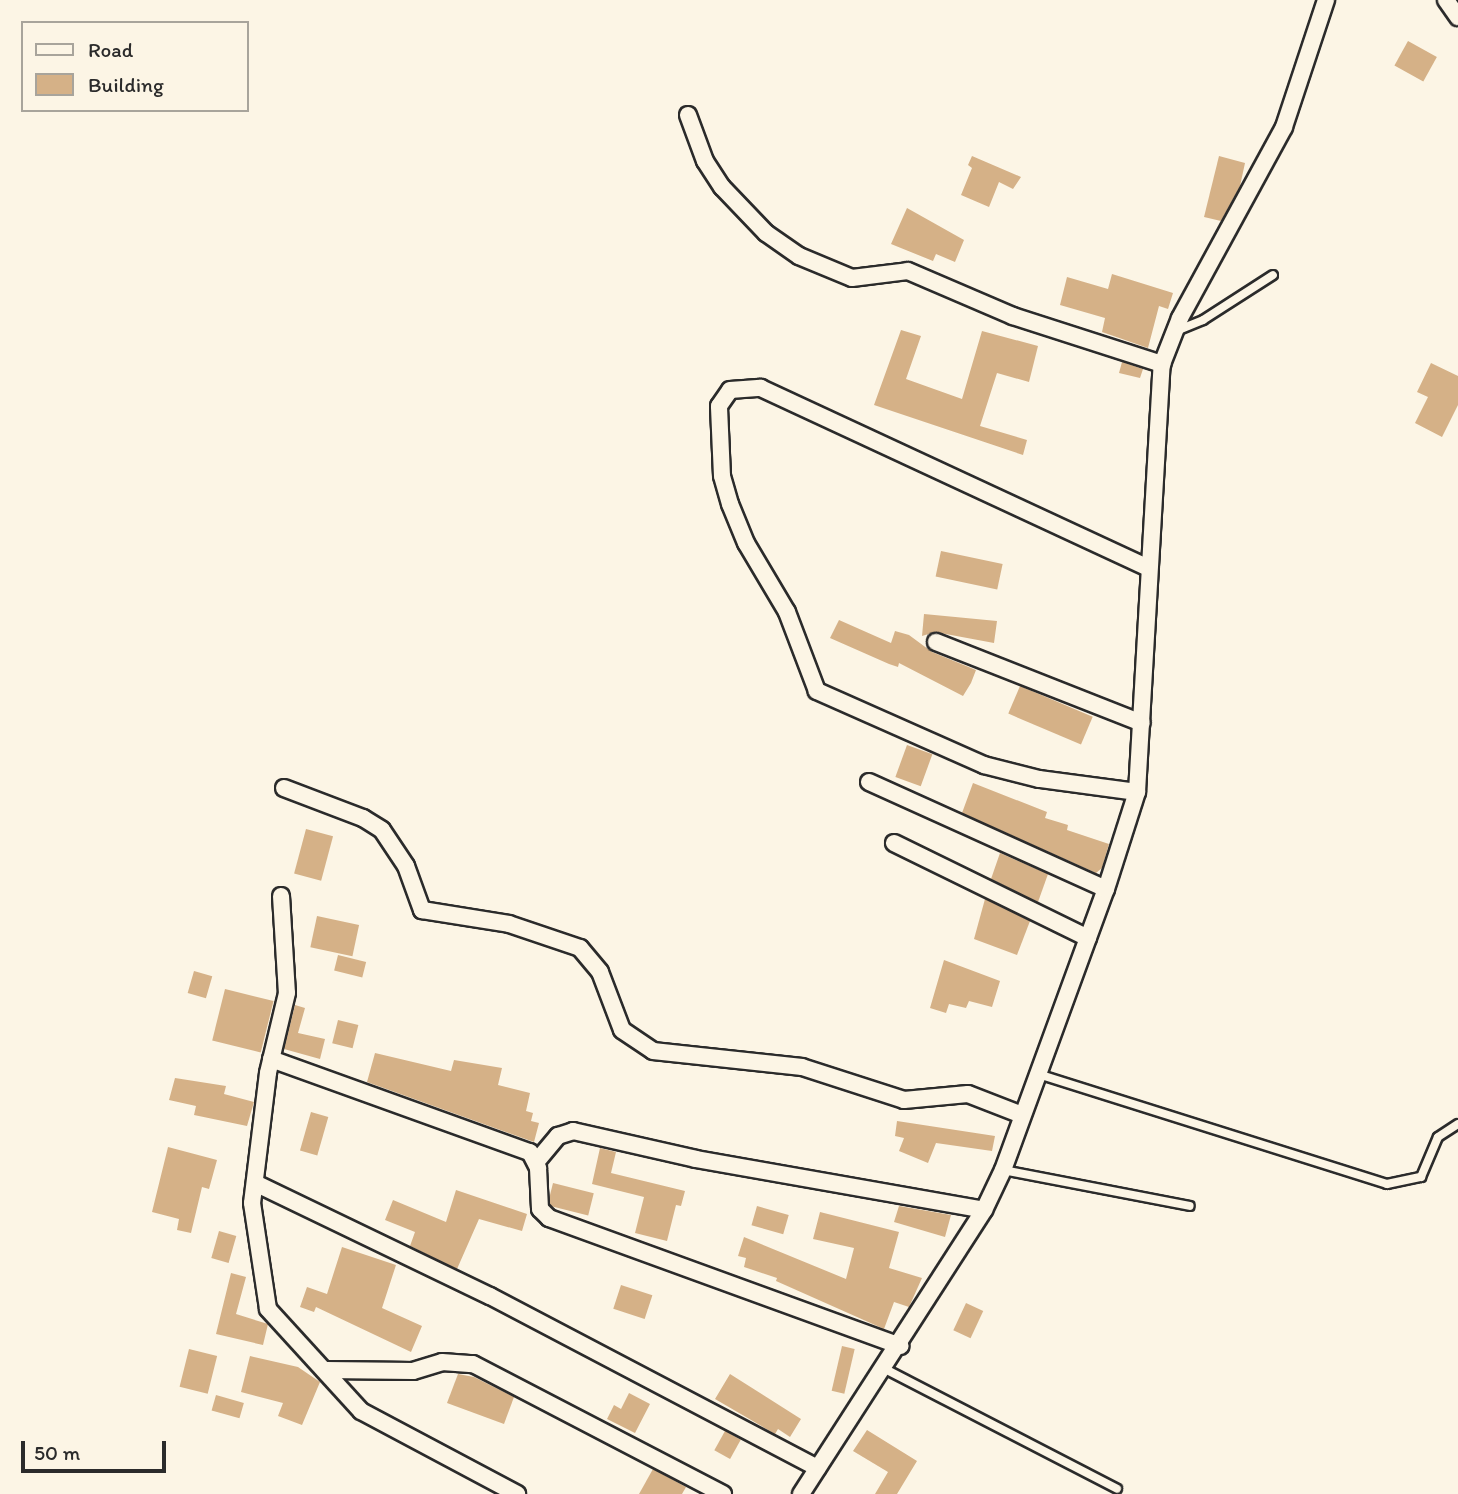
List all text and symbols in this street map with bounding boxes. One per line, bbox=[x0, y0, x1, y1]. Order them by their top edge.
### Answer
legend bbox=[21, 21, 248, 112]
text: Road bbox=[88, 37, 133, 62]
text: Building bbox=[88, 72, 164, 97]
scale bar bbox=[24, 1428, 170, 1472]
text: 50 m bbox=[34, 1440, 80, 1465]

